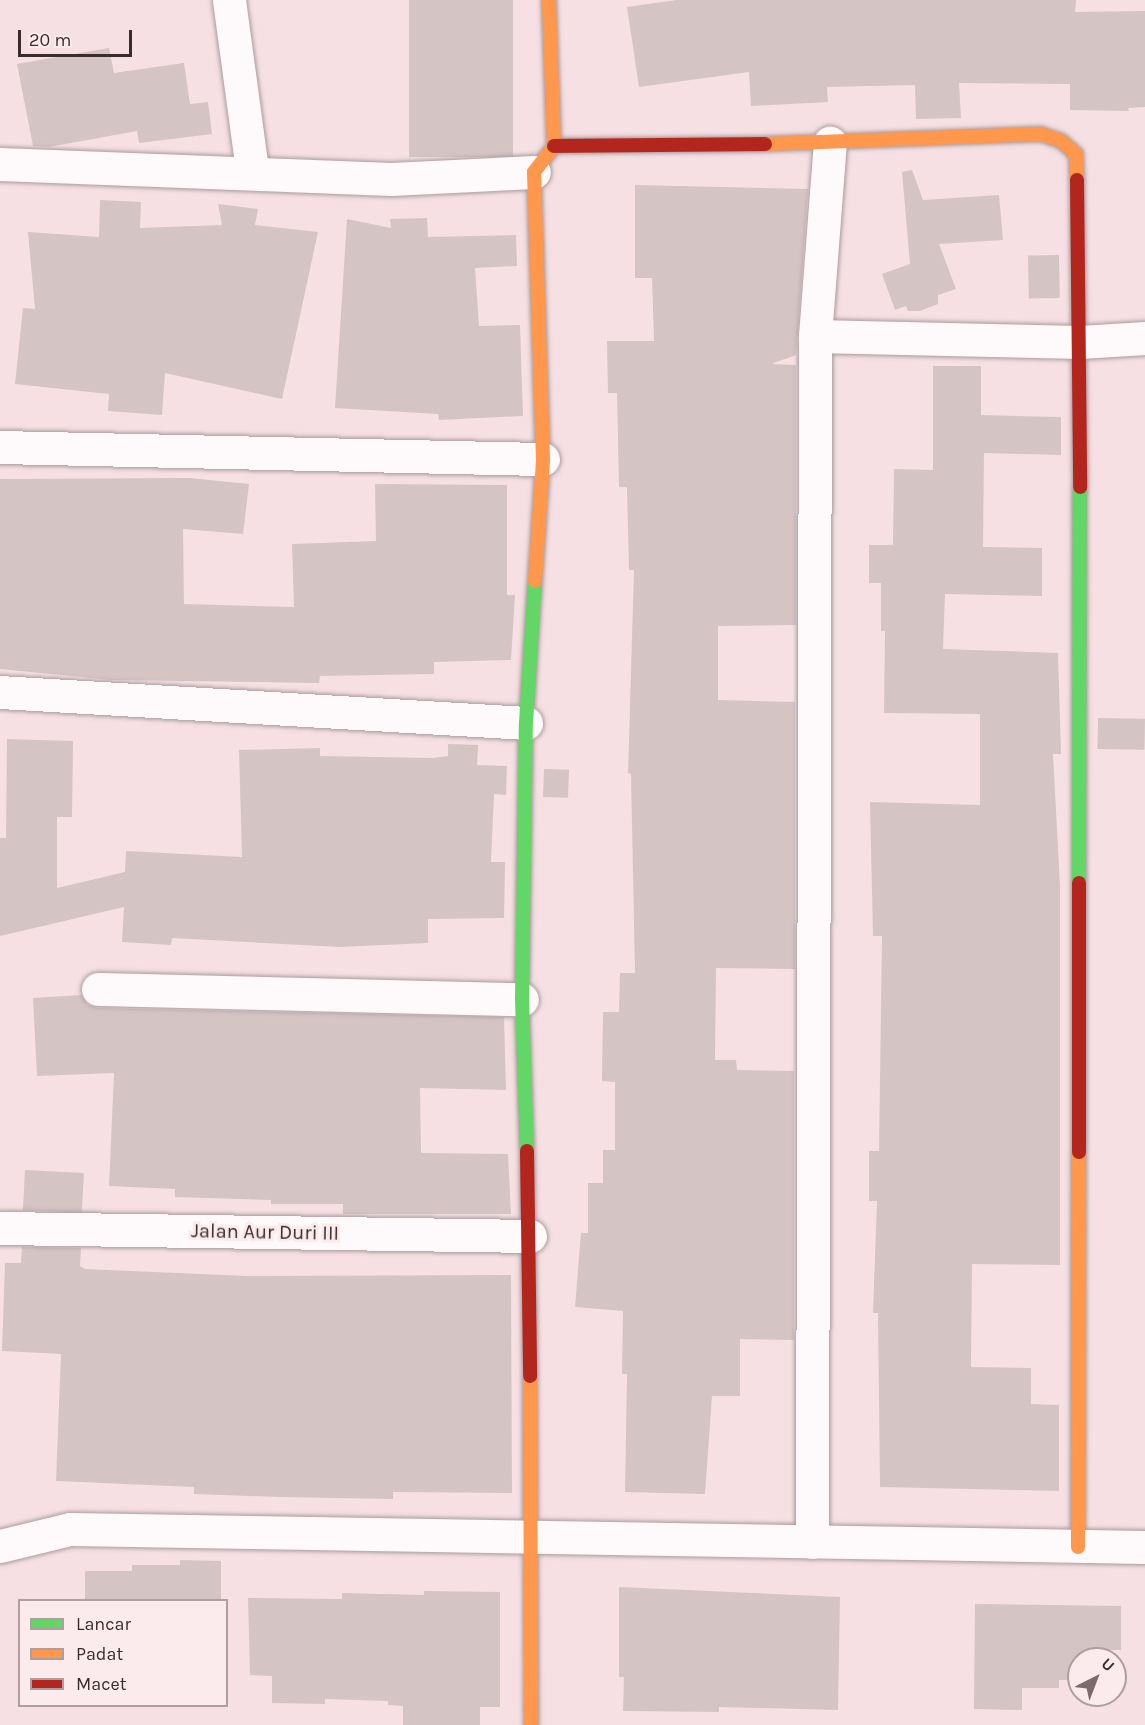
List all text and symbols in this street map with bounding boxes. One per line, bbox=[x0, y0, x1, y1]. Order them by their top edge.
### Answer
scale bar bbox=[21, 18, 135, 56]
text: 20 m bbox=[29, 29, 71, 51]
street label: Jalan Aur Duri III bbox=[191, 1219, 339, 1245]
legend bbox=[18, 1599, 228, 1707]
text: Lancar bbox=[76, 1613, 131, 1635]
text: Padat bbox=[76, 1643, 123, 1665]
north arrow bbox=[1067, 1647, 1127, 1707]
text: U bbox=[1098, 1654, 1118, 1675]
text: Macet bbox=[76, 1673, 126, 1695]

